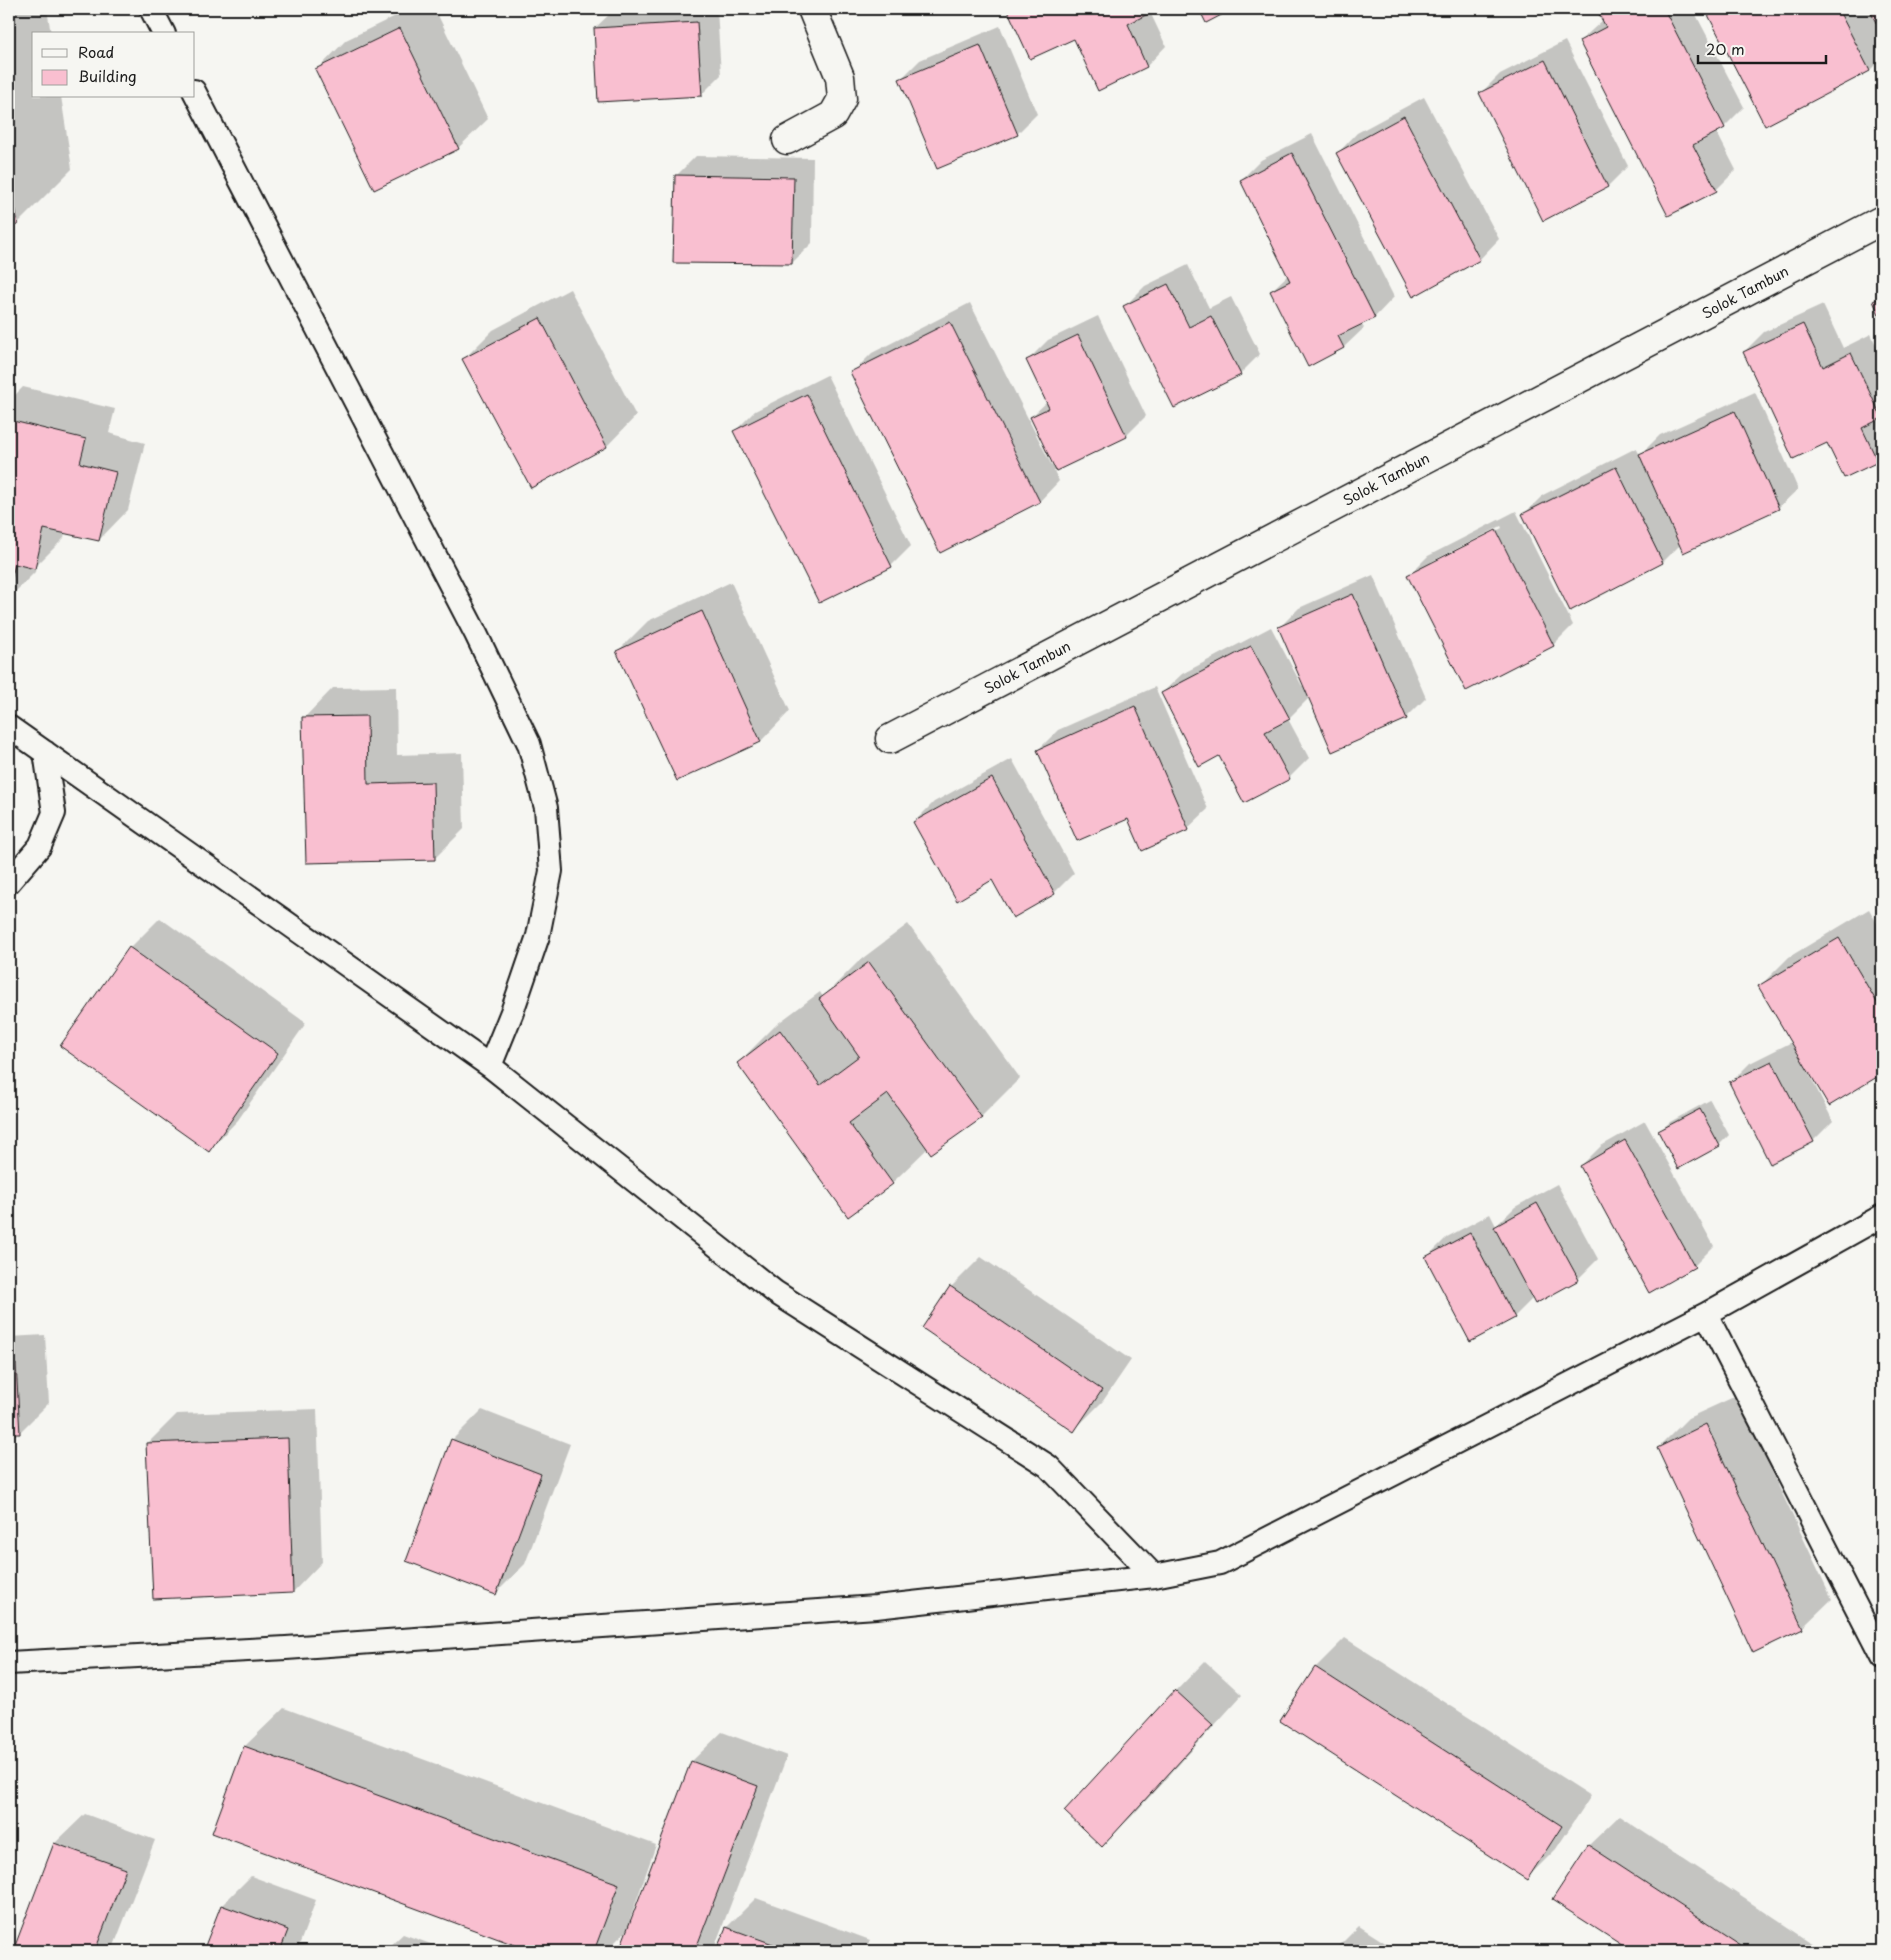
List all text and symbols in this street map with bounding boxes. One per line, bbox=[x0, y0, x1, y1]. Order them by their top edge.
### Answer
legend bbox=[32, 32, 195, 98]
scale bar bbox=[1698, 32, 1826, 64]
text: 20 m bbox=[1706, 37, 1745, 60]
text: Road bbox=[78, 40, 114, 63]
text: Building bbox=[78, 64, 137, 87]
street label: Solok Tambun bbox=[1698, 260, 1792, 324]
street label: Solok Tambun bbox=[1339, 447, 1433, 511]
street label: Solok Tambun bbox=[980, 635, 1074, 699]

